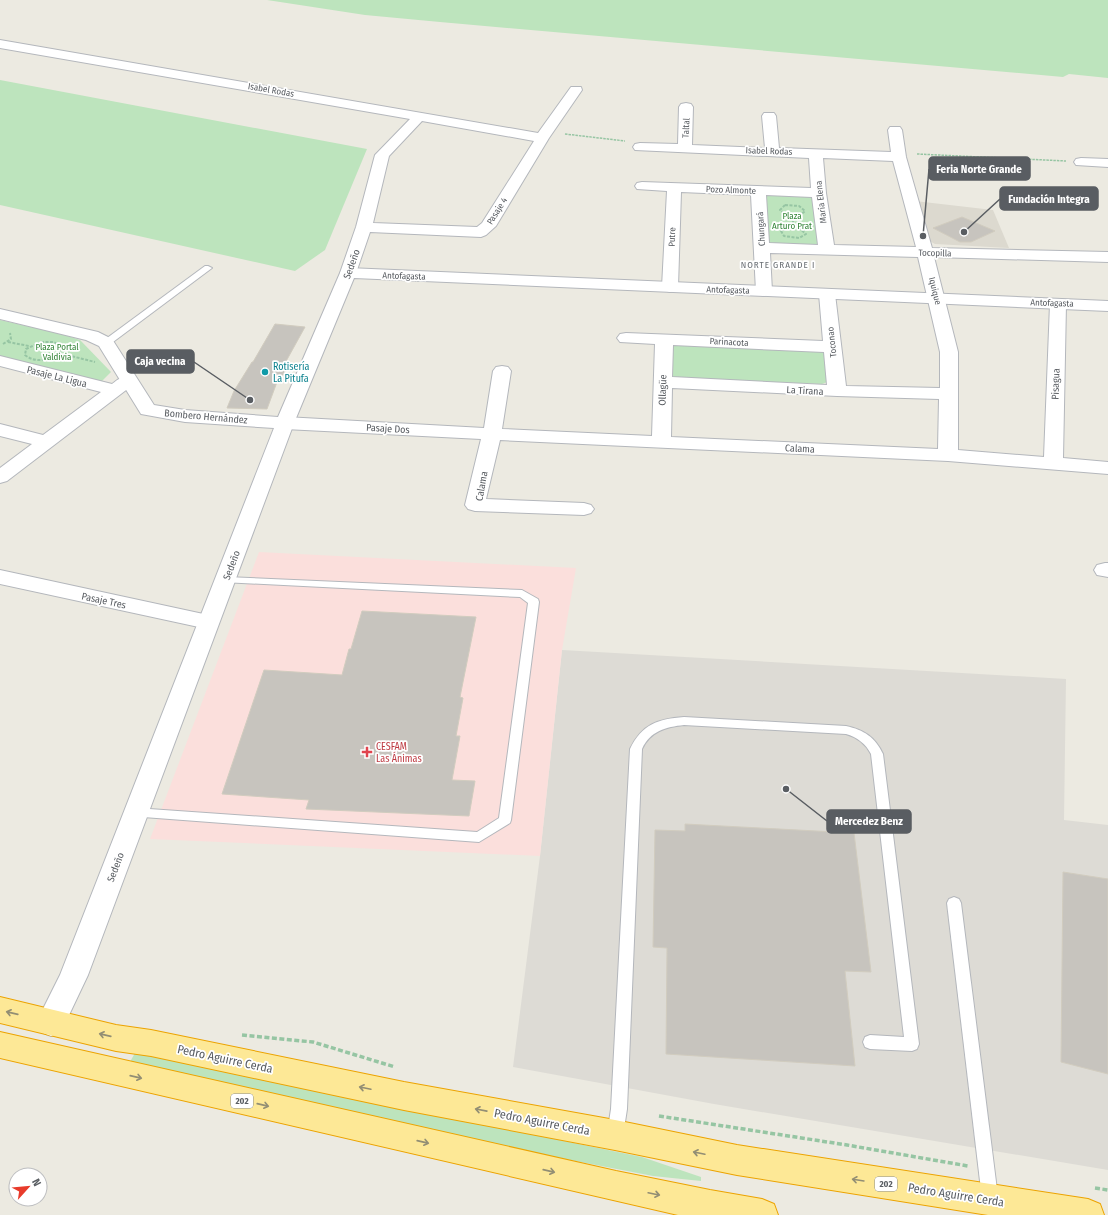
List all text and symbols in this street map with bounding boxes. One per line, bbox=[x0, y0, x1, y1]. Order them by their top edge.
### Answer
street label: Isabel Rodas bbox=[247, 81, 295, 99]
street label: Taltal bbox=[680, 117, 692, 138]
street label: Isabel Rodas bbox=[745, 145, 793, 157]
callout: Feria Norte Grande bbox=[929, 157, 1030, 180]
text: Feria Norte Grande bbox=[936, 163, 1022, 176]
street label: María Elena bbox=[813, 180, 829, 224]
street label: Pozo Almonte bbox=[706, 184, 757, 196]
callout: Fundación Integra bbox=[1000, 187, 1098, 210]
text: Fundación Integra bbox=[1008, 193, 1090, 206]
street label: Pasaje 4 bbox=[485, 195, 509, 226]
street label: Chungará bbox=[755, 211, 767, 246]
park label: Plaza Arturo Prat bbox=[772, 211, 812, 231]
street label: Putre bbox=[667, 227, 677, 247]
street label: Sedeño bbox=[341, 248, 363, 281]
street label: Tocopilla bbox=[918, 248, 952, 258]
district label: NORTE GRANDE I bbox=[741, 260, 815, 270]
street label: Antofagasta bbox=[382, 270, 426, 282]
street label: Iquique bbox=[927, 276, 943, 306]
street label: Antofagasta bbox=[706, 284, 750, 296]
street label: Antofagasta bbox=[1030, 297, 1074, 309]
street label: Toconao bbox=[825, 326, 839, 358]
street label: Parinacota bbox=[709, 336, 749, 348]
park label: Plaza Portal Valdivia bbox=[35, 342, 79, 362]
callout: Caja vecina bbox=[127, 350, 194, 373]
text: Caja vecina bbox=[134, 355, 186, 368]
place label: Rotisería La Pitufa bbox=[273, 360, 310, 385]
street label: Pasaje La Ligua bbox=[25, 364, 88, 390]
marker: Rotisería La Pitufa bbox=[260, 367, 270, 377]
street label: Pisagua bbox=[1049, 368, 1063, 400]
street label: Ollagüe bbox=[656, 374, 670, 406]
street label: La Tirana bbox=[786, 384, 824, 398]
street label: Bombero Hernández bbox=[164, 407, 248, 427]
street label: Pasaje Dos bbox=[366, 422, 410, 436]
street label: Calama bbox=[785, 442, 815, 456]
street label: Calama bbox=[473, 470, 491, 502]
street label: Sedeño bbox=[221, 549, 243, 582]
street label: Pasaje Tres bbox=[80, 590, 127, 612]
place label: CESFAM Las Ánimas bbox=[376, 741, 422, 765]
marker: CESFAM Las Ánimas bbox=[361, 746, 373, 758]
callout: Mercedez Benz bbox=[827, 810, 911, 833]
text: Mercedez Benz bbox=[835, 815, 903, 828]
street label: Sedeño bbox=[105, 851, 127, 884]
one-way arrow bbox=[6, 1009, 19, 1017]
one-way arrow bbox=[98, 1030, 111, 1038]
street label: Pedro Aguirre Cerda bbox=[176, 1042, 274, 1076]
one-way arrow bbox=[130, 1073, 143, 1081]
one-way arrow bbox=[359, 1084, 372, 1092]
road number: 202 bbox=[231, 1094, 253, 1108]
one-way arrow bbox=[256, 1102, 269, 1110]
one-way arrow bbox=[474, 1106, 487, 1114]
street label: Pedro Aguirre Cerda bbox=[493, 1106, 591, 1138]
one-way arrow bbox=[416, 1138, 429, 1146]
one-way arrow bbox=[693, 1148, 706, 1156]
north arrow bbox=[8, 1167, 48, 1207]
one-way arrow bbox=[543, 1167, 556, 1175]
one-way arrow bbox=[852, 1175, 865, 1183]
text: N bbox=[29, 1177, 44, 1189]
road number: 202 bbox=[875, 1177, 897, 1191]
street label: Pedro Aguirre Cerda bbox=[907, 1180, 1005, 1210]
one-way arrow bbox=[648, 1191, 661, 1199]

